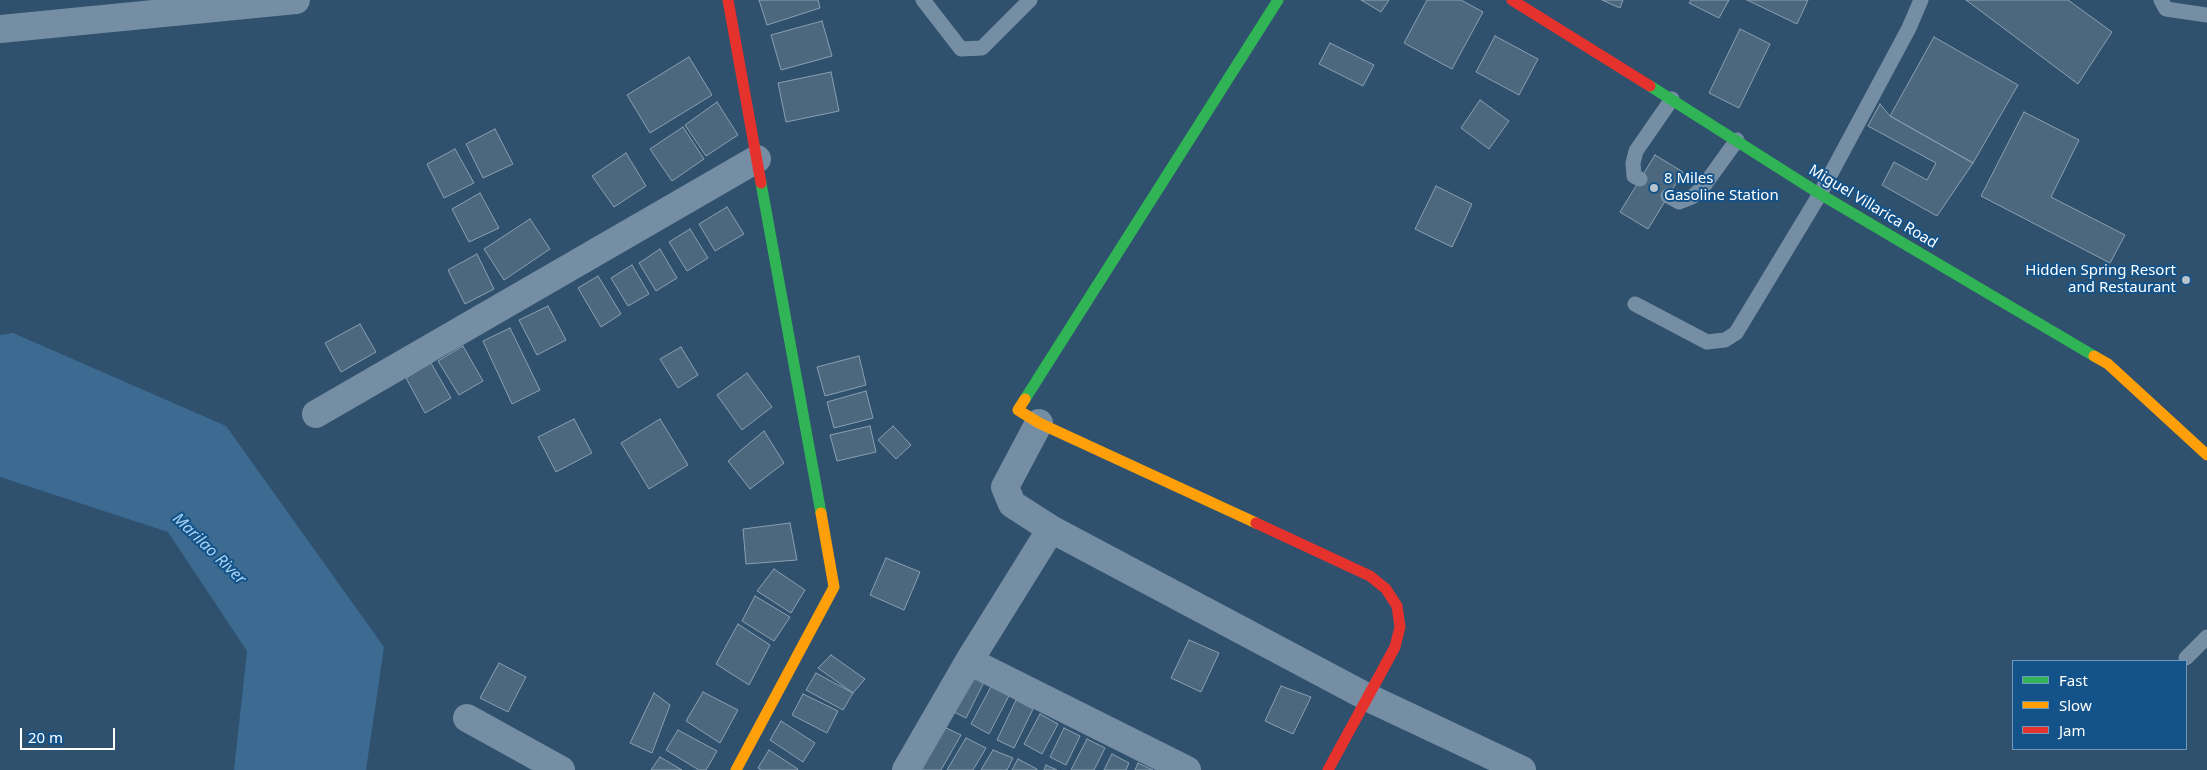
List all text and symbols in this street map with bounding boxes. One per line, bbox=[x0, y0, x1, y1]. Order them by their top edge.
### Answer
street label: Miguel Villarica Road bbox=[1805, 161, 1941, 253]
place label: 8 Miles Gasoline Station bbox=[1664, 170, 1779, 205]
marker: 8 Miles Gasoline Station bbox=[1648, 182, 1660, 194]
place label: Hidden Spring Resort and Restaurant bbox=[2025, 262, 2176, 297]
marker: Hidden Spring Resort and Restaurant bbox=[2180, 274, 2192, 286]
water label: Marilao River bbox=[168, 509, 250, 589]
legend bbox=[2012, 660, 2187, 750]
text: Fast bbox=[2059, 670, 2088, 690]
text: Slow bbox=[2059, 695, 2092, 715]
scale bar bbox=[22, 718, 118, 750]
text: Jam bbox=[2059, 720, 2086, 740]
text: 20 m bbox=[28, 727, 63, 747]

